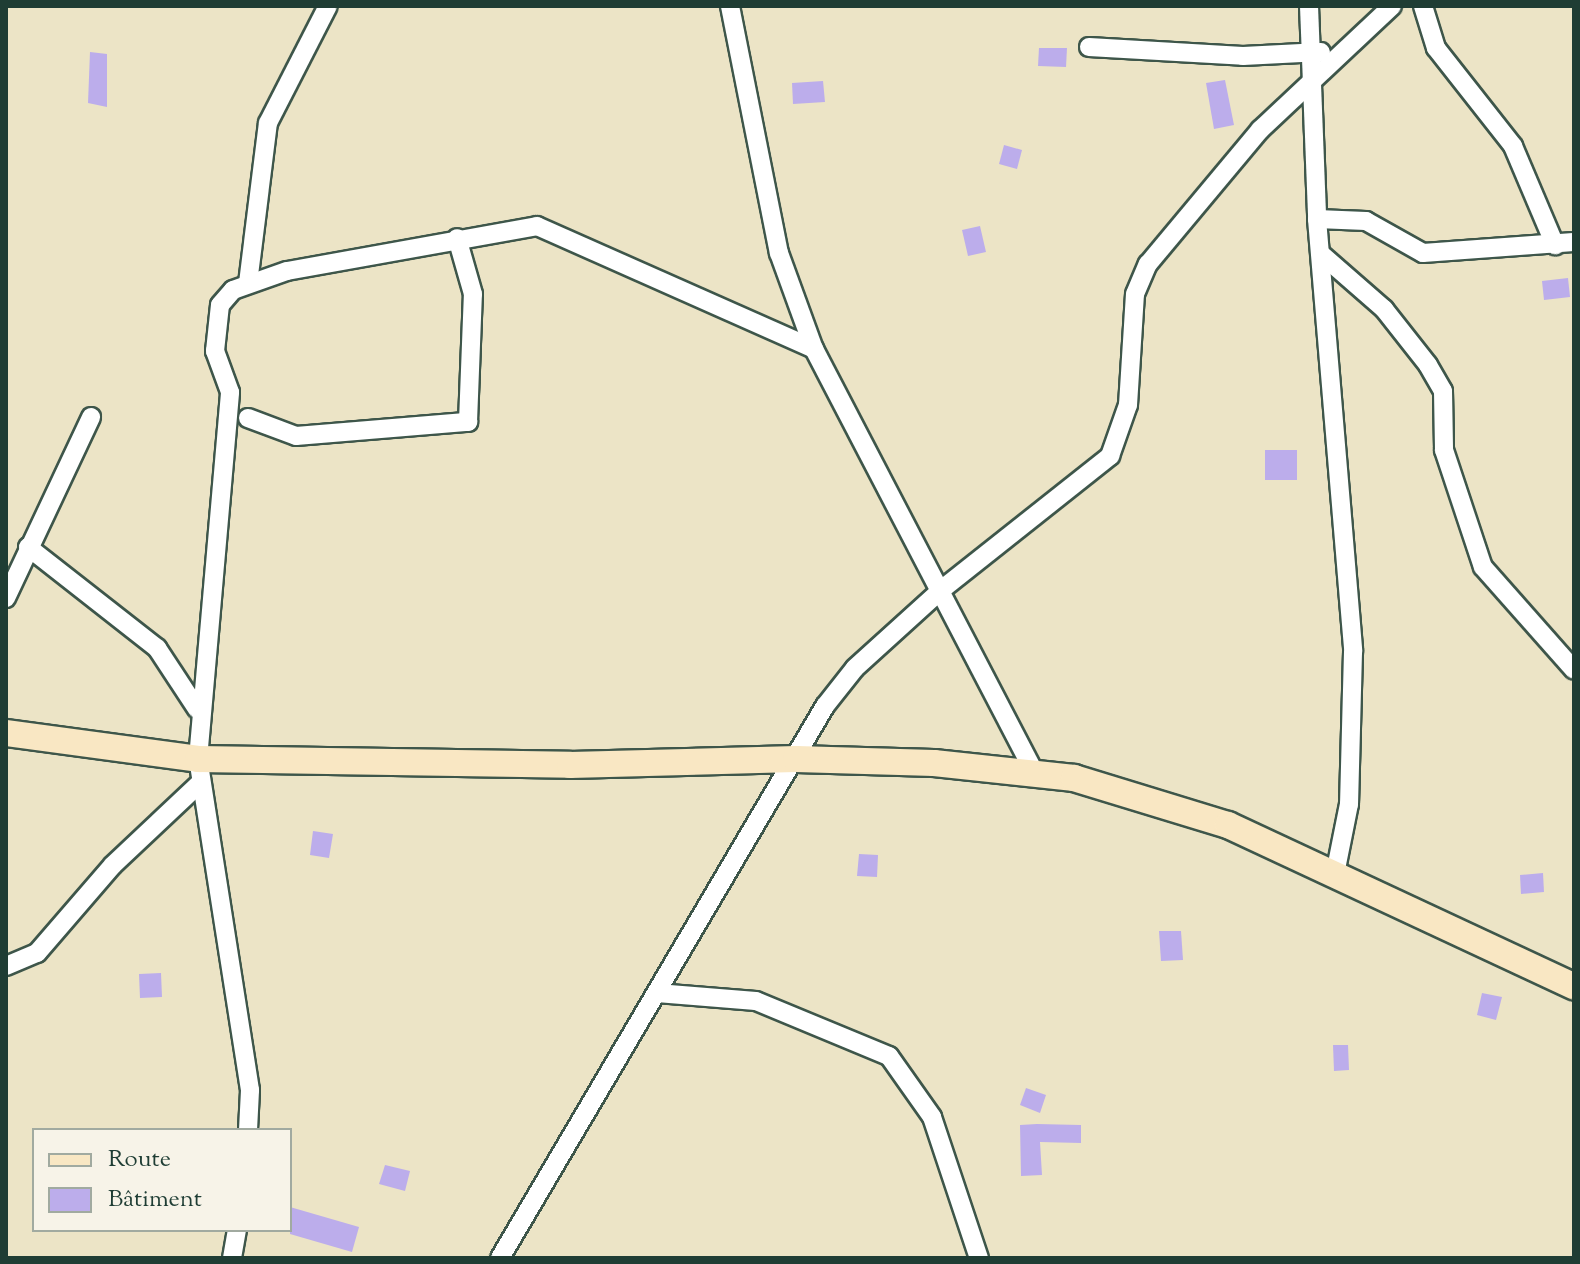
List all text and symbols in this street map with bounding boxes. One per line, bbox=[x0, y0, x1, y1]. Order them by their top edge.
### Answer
legend bbox=[32, 1128, 292, 1232]
text: Route bbox=[108, 1143, 171, 1177]
text: Bâtiment bbox=[108, 1183, 202, 1217]

